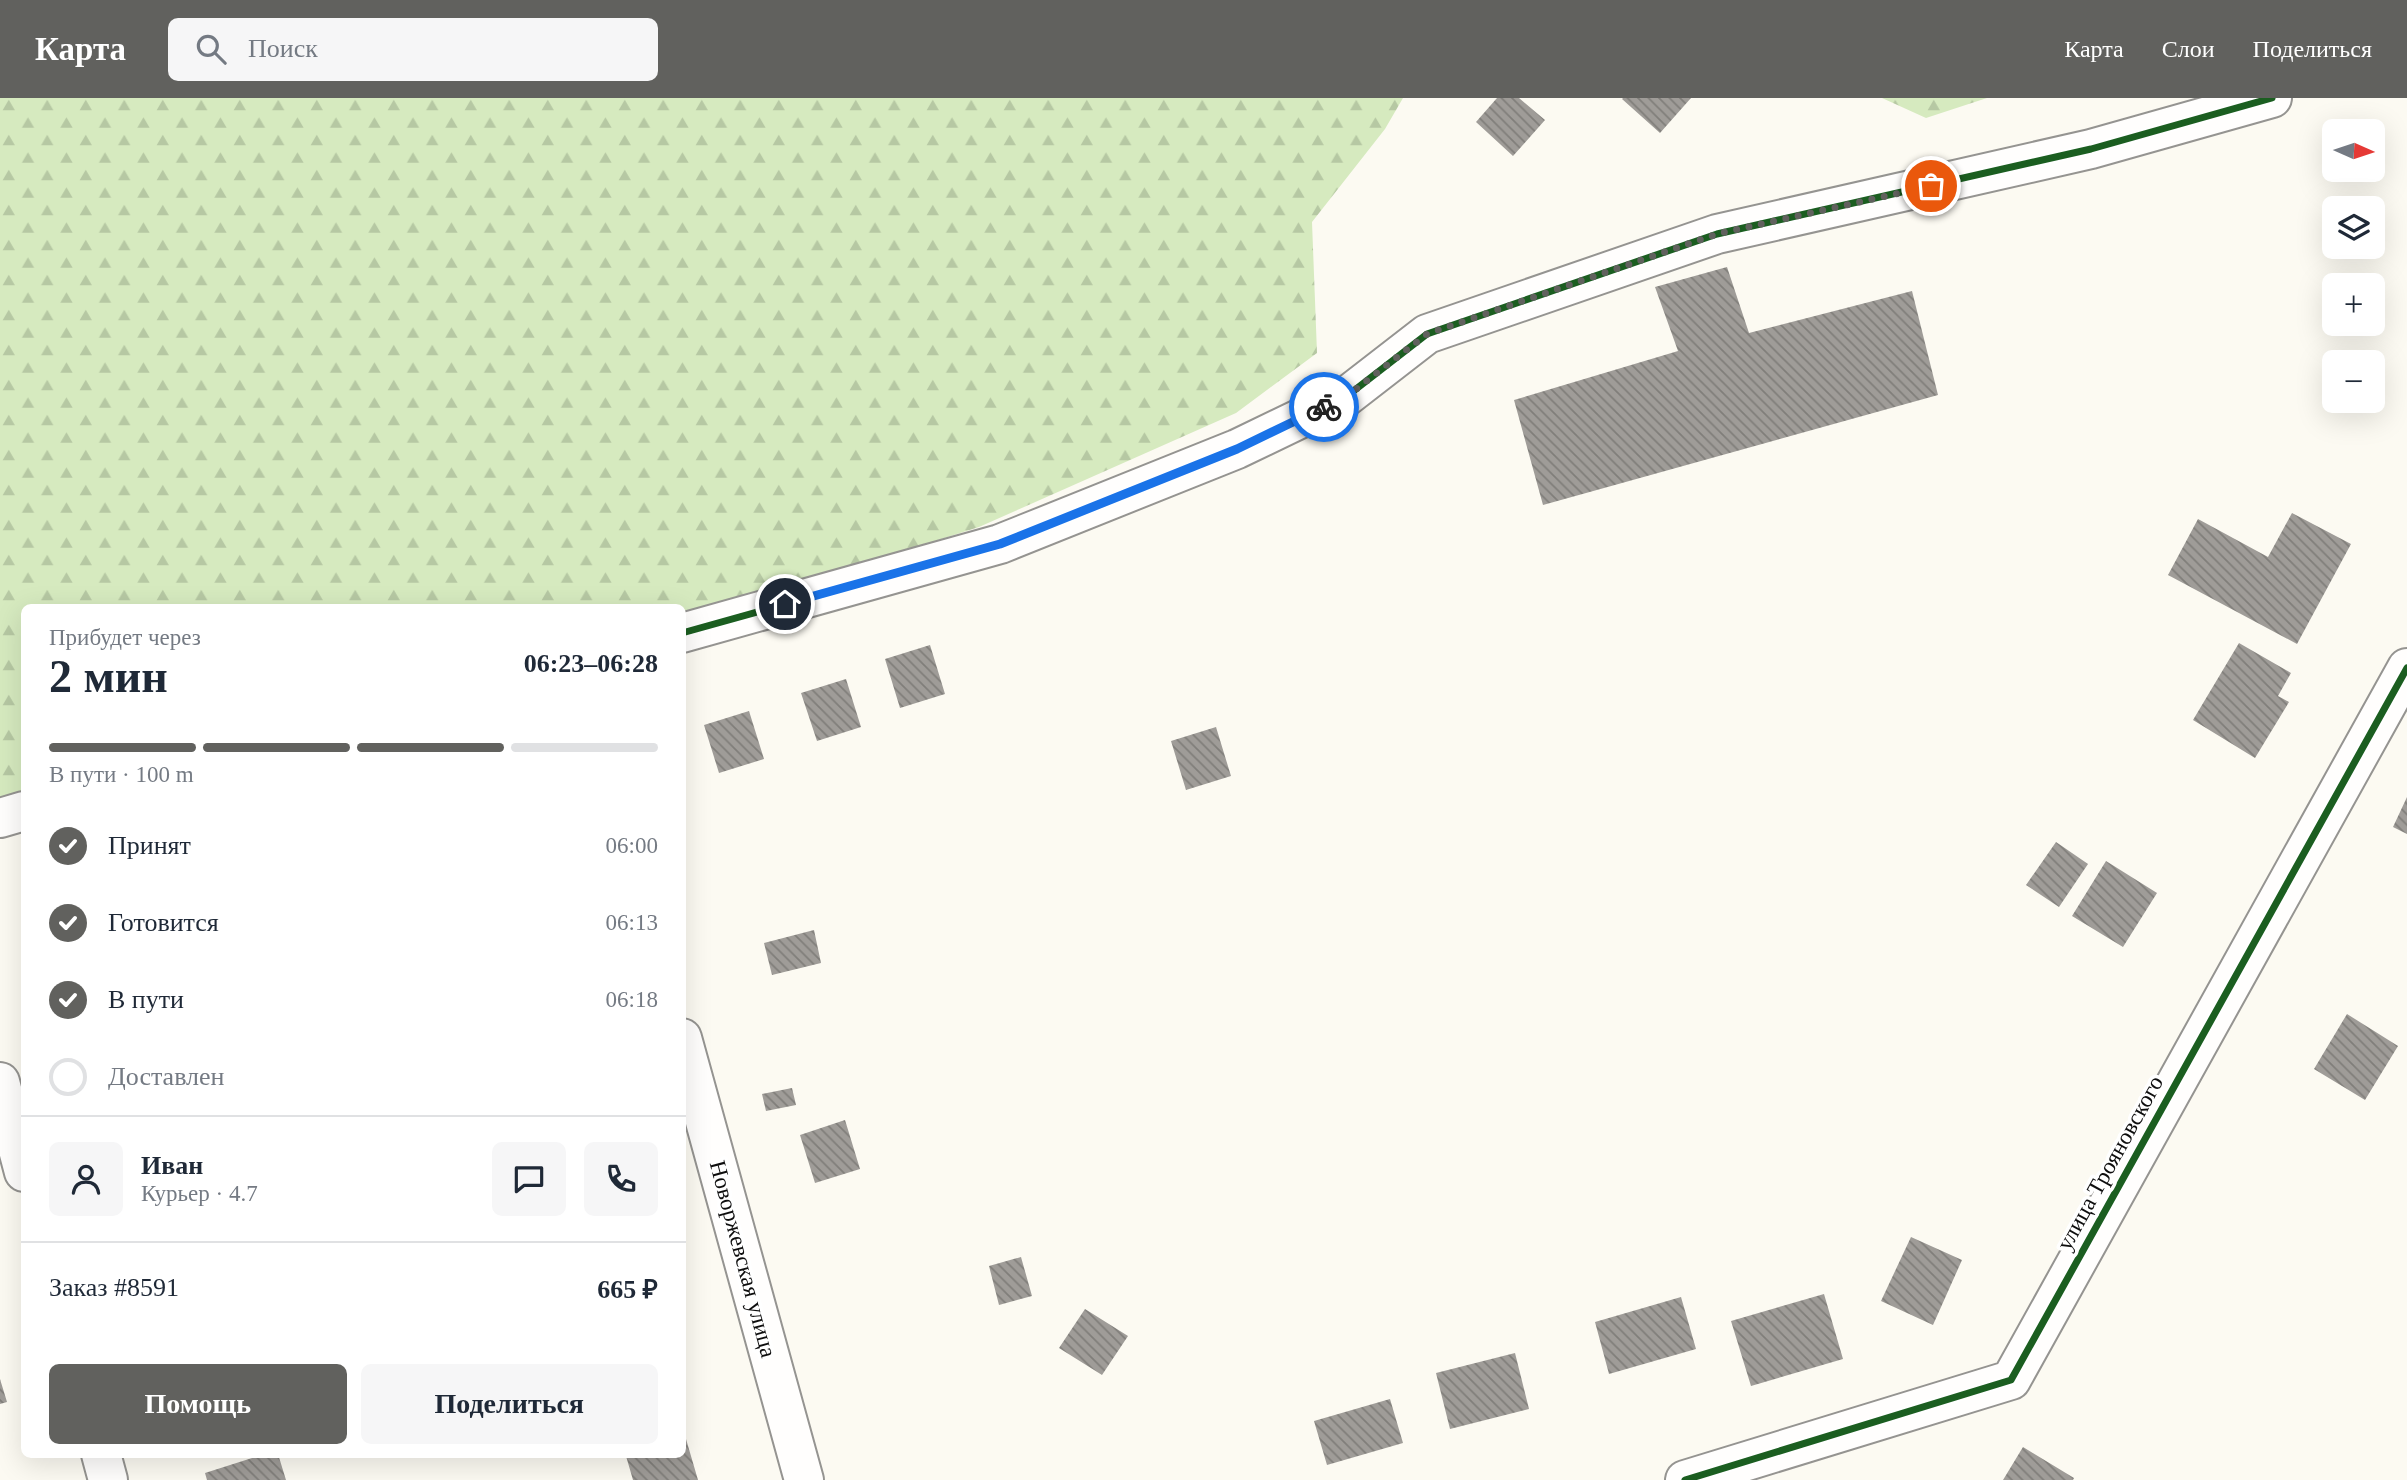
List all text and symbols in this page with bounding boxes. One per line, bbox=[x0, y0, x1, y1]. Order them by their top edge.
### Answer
search box bbox=[168, 18, 658, 81]
icon: search bbox=[192, 30, 230, 68]
text: Карта bbox=[35, 31, 126, 67]
text: Поиск bbox=[248, 34, 318, 63]
text: Карта bbox=[2064, 36, 2124, 62]
text: Слои bbox=[2162, 36, 2215, 62]
text: Поделиться bbox=[2253, 36, 2372, 62]
north arrow bbox=[2322, 119, 2385, 182]
map controls bbox=[2322, 119, 2385, 413]
pin bbox=[1901, 156, 1961, 216]
icon: bag bbox=[1912, 167, 1950, 205]
button: layers bbox=[2322, 196, 2385, 259]
button: + bbox=[2322, 273, 2385, 336]
button: − bbox=[2322, 350, 2385, 413]
courier bbox=[1289, 372, 1359, 442]
icon: bike bbox=[1305, 388, 1343, 426]
pin bbox=[755, 574, 815, 634]
icon: home bbox=[766, 585, 804, 623]
text: Прибудет через bbox=[49, 625, 201, 650]
text: 06:23–06:28 bbox=[524, 649, 658, 678]
text: 2 мин bbox=[49, 651, 168, 702]
text: В пути · 100 m bbox=[49, 762, 194, 787]
icon: check bbox=[49, 827, 87, 865]
text: Принят bbox=[108, 831, 191, 860]
text: 06:00 bbox=[606, 833, 658, 858]
icon: check bbox=[49, 904, 87, 942]
text: Готовится bbox=[108, 908, 219, 937]
text: 06:13 bbox=[606, 910, 658, 935]
icon: check bbox=[49, 981, 87, 1019]
text: В пути bbox=[108, 985, 184, 1014]
text: 06:18 bbox=[606, 987, 658, 1012]
text: Доставлен bbox=[108, 1062, 225, 1091]
street label: улица Трояновского bbox=[2052, 1071, 2168, 1255]
button: person bbox=[49, 1142, 123, 1216]
button: chat bbox=[492, 1142, 566, 1216]
button: phone bbox=[584, 1142, 658, 1216]
text: Иван bbox=[141, 1151, 203, 1180]
street label: Новоржевская улица bbox=[705, 1158, 781, 1360]
text: Курьер · 4.7 bbox=[141, 1181, 258, 1206]
text: Заказ #8591 bbox=[49, 1273, 179, 1302]
text: 665 ₽ bbox=[597, 1275, 658, 1304]
button: Помощь bbox=[49, 1364, 347, 1444]
button: Поделиться bbox=[361, 1364, 658, 1444]

